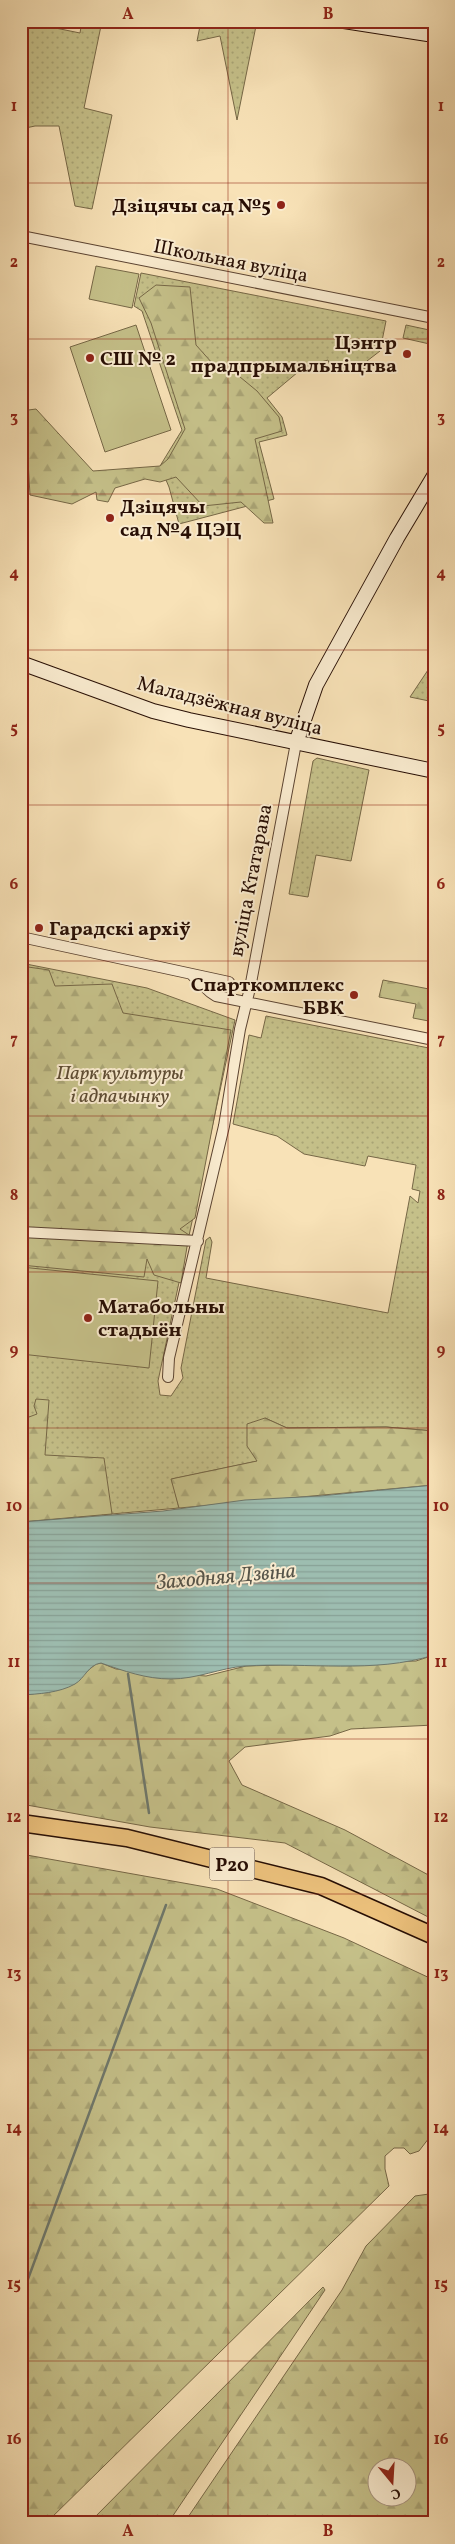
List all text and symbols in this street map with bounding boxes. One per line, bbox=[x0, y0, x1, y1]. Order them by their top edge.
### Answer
text: A bbox=[122, 4, 134, 26]
text: B bbox=[323, 4, 334, 26]
text: 1 bbox=[11, 96, 17, 118]
text: 1 bbox=[438, 96, 444, 118]
place label: Дзіцячы сад №5 bbox=[112, 193, 271, 221]
marker: Дзіцячы сад №5 bbox=[275, 199, 287, 211]
street label: Школьная вуліца bbox=[151, 233, 310, 291]
text: 2 bbox=[10, 252, 18, 274]
text: 2 bbox=[437, 252, 445, 274]
place label: Цэнтр прадпрымальніцтва bbox=[191, 330, 397, 381]
place label: СШ № 2 bbox=[100, 346, 176, 374]
marker: Цэнтр прадпрымальніцтва bbox=[401, 348, 413, 360]
marker: СШ № 2 bbox=[84, 352, 96, 364]
text: 3 bbox=[10, 407, 18, 429]
text: 3 bbox=[437, 407, 445, 429]
place label: Дзіцячы сад №4 ЦЭЦ bbox=[120, 494, 242, 545]
marker: Дзіцячы сад №4 ЦЭЦ bbox=[104, 512, 116, 524]
text: 4 bbox=[9, 563, 19, 585]
text: 4 bbox=[436, 563, 446, 585]
street label: Маладзёжная вуліца bbox=[134, 670, 325, 744]
text: 5 bbox=[10, 718, 18, 740]
text: 5 bbox=[437, 718, 445, 740]
street label: вуліца Ктатарава bbox=[223, 802, 281, 959]
text: 6 bbox=[10, 874, 19, 896]
text: 6 bbox=[437, 874, 446, 896]
place label: Гарадскі архіў bbox=[49, 916, 191, 944]
marker: Гарадскі архіў bbox=[33, 922, 45, 934]
place label: Спарткомплекс БВК bbox=[191, 972, 344, 1023]
marker: Спарткомплекс БВК bbox=[348, 989, 360, 1001]
text: 7 bbox=[10, 1029, 18, 1051]
text: 7 bbox=[437, 1029, 445, 1051]
park label: Парк культуры і адпачынку bbox=[56, 1060, 184, 1111]
text: 8 bbox=[10, 1185, 18, 1207]
text: 8 bbox=[437, 1185, 445, 1207]
place label: Матабольны стадыён bbox=[98, 1294, 225, 1345]
marker: Матабольны стадыён bbox=[82, 1312, 94, 1324]
text: 9 bbox=[10, 1340, 19, 1362]
text: 9 bbox=[437, 1340, 446, 1362]
text: 10 bbox=[6, 1496, 22, 1518]
text: 10 bbox=[433, 1496, 449, 1518]
water label: Заходняя Дзвіна bbox=[154, 1557, 297, 1598]
text: 11 bbox=[8, 1652, 20, 1674]
text: 11 bbox=[435, 1652, 447, 1674]
text: 12 bbox=[7, 1807, 21, 1829]
text: 12 bbox=[434, 1807, 448, 1829]
road number: Р20 bbox=[210, 1848, 254, 1880]
text: 13 bbox=[7, 1963, 21, 1985]
text: 13 bbox=[434, 1963, 448, 1985]
text: 14 bbox=[6, 2118, 22, 2140]
text: 14 bbox=[433, 2118, 449, 2140]
text: 15 bbox=[7, 2274, 21, 2296]
text: 15 bbox=[434, 2274, 448, 2296]
text: 16 bbox=[6, 2429, 22, 2451]
text: 16 bbox=[433, 2429, 449, 2451]
north arrow bbox=[368, 2456, 418, 2506]
text: С bbox=[388, 2483, 403, 2503]
text: A bbox=[122, 2521, 134, 2543]
text: B bbox=[323, 2521, 334, 2543]

